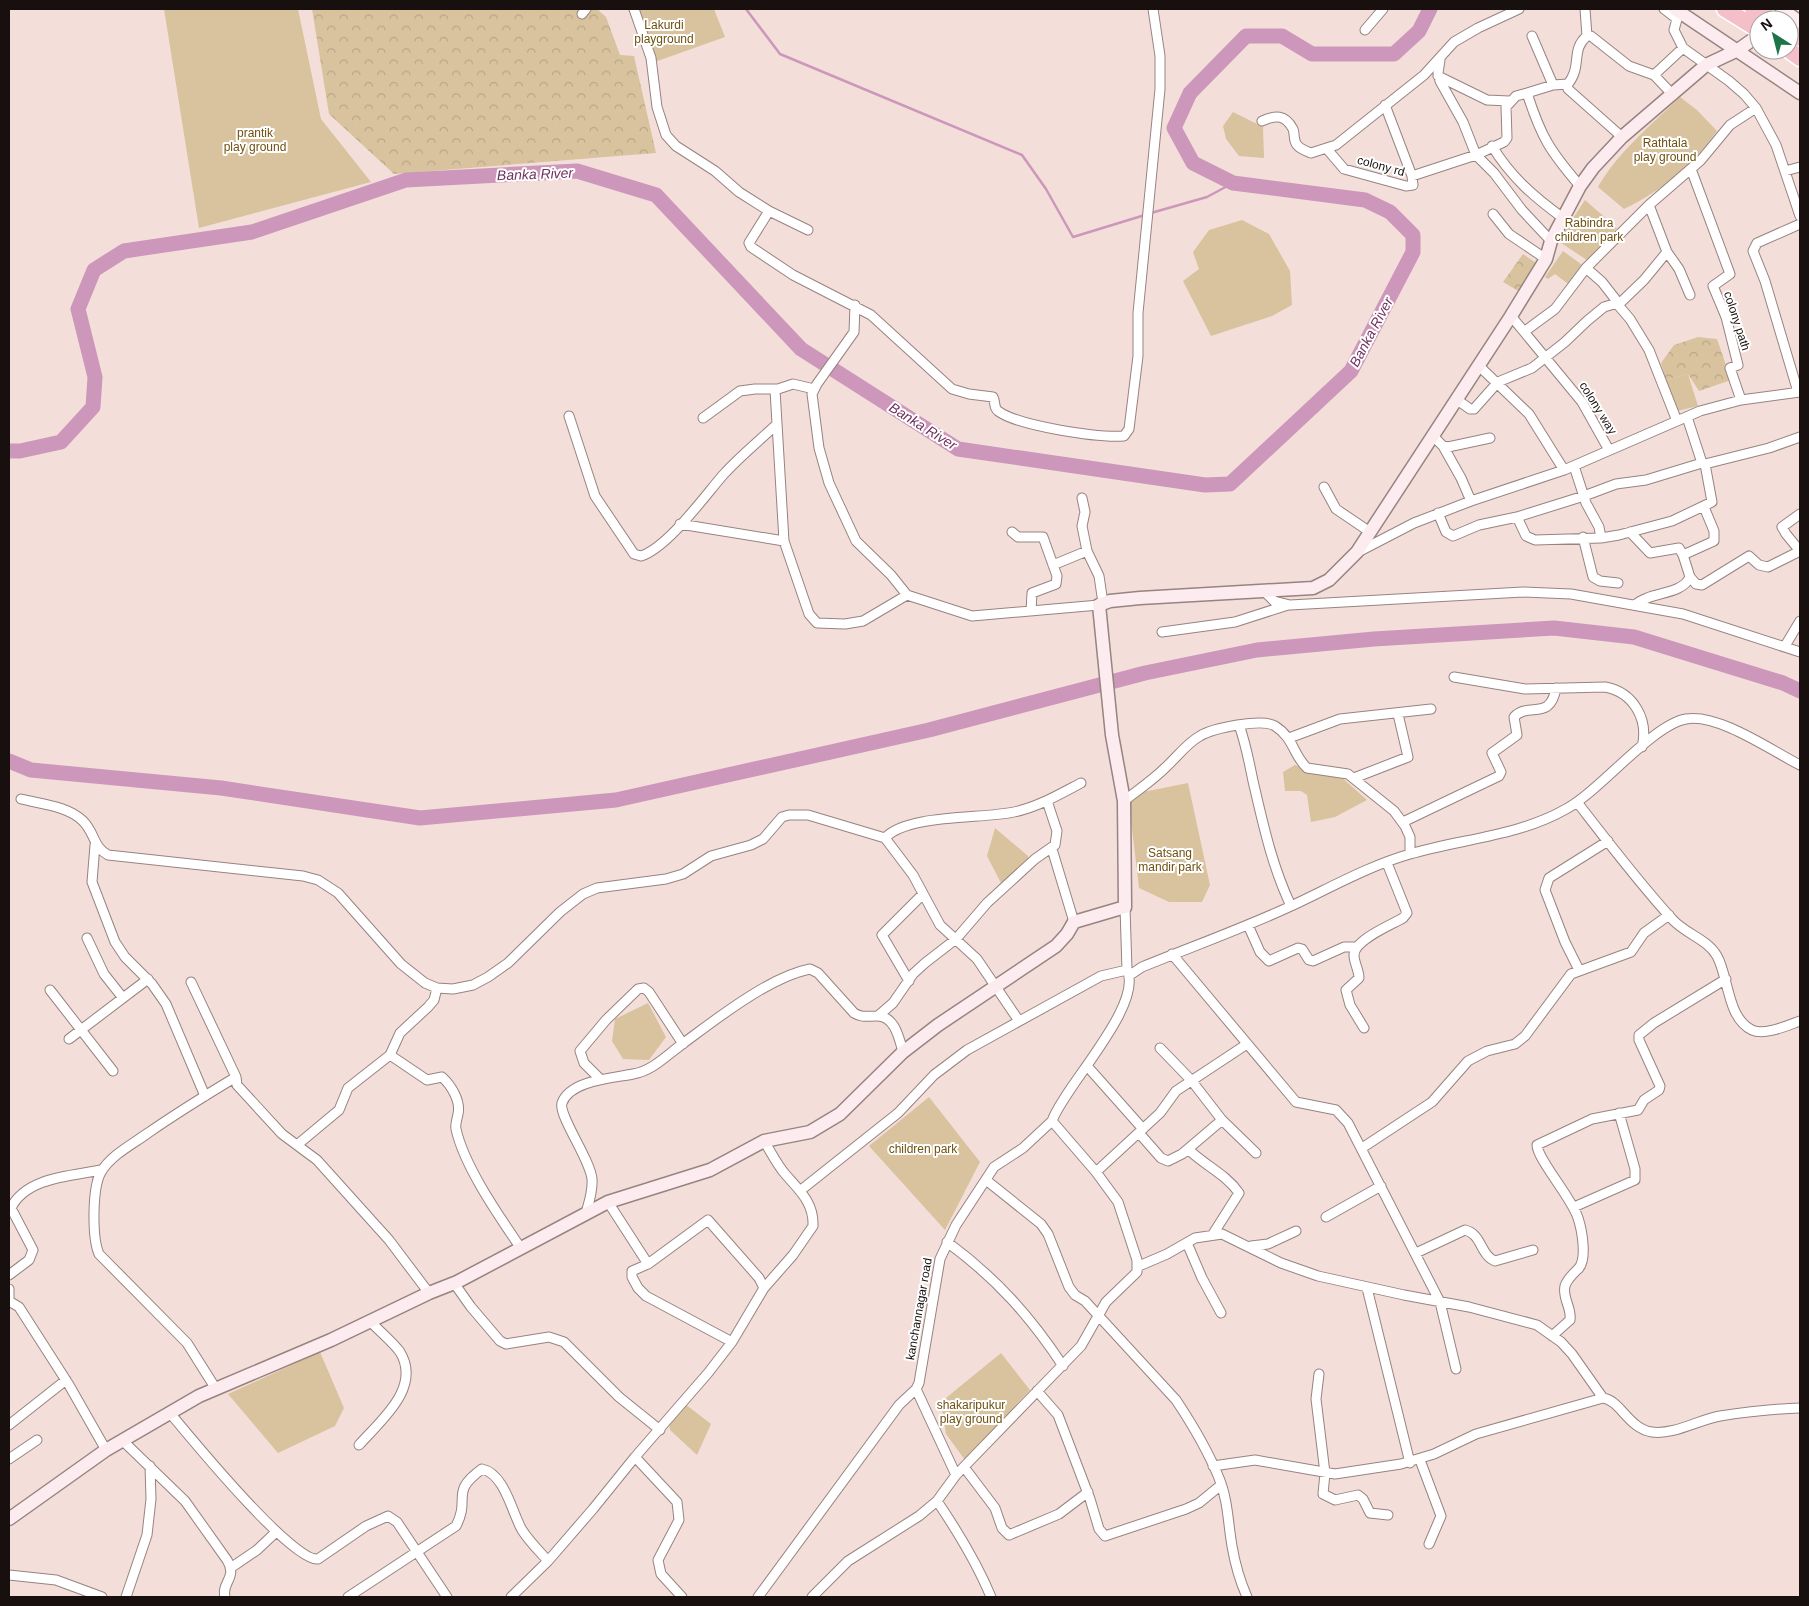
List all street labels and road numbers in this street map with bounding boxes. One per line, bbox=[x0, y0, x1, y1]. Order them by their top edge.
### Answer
street label: colony rd bbox=[1356, 153, 1406, 179]
street label: colony path bbox=[1721, 290, 1753, 352]
street label: colony way bbox=[1576, 379, 1620, 437]
street label: kanchannagar road bbox=[903, 1257, 935, 1361]

